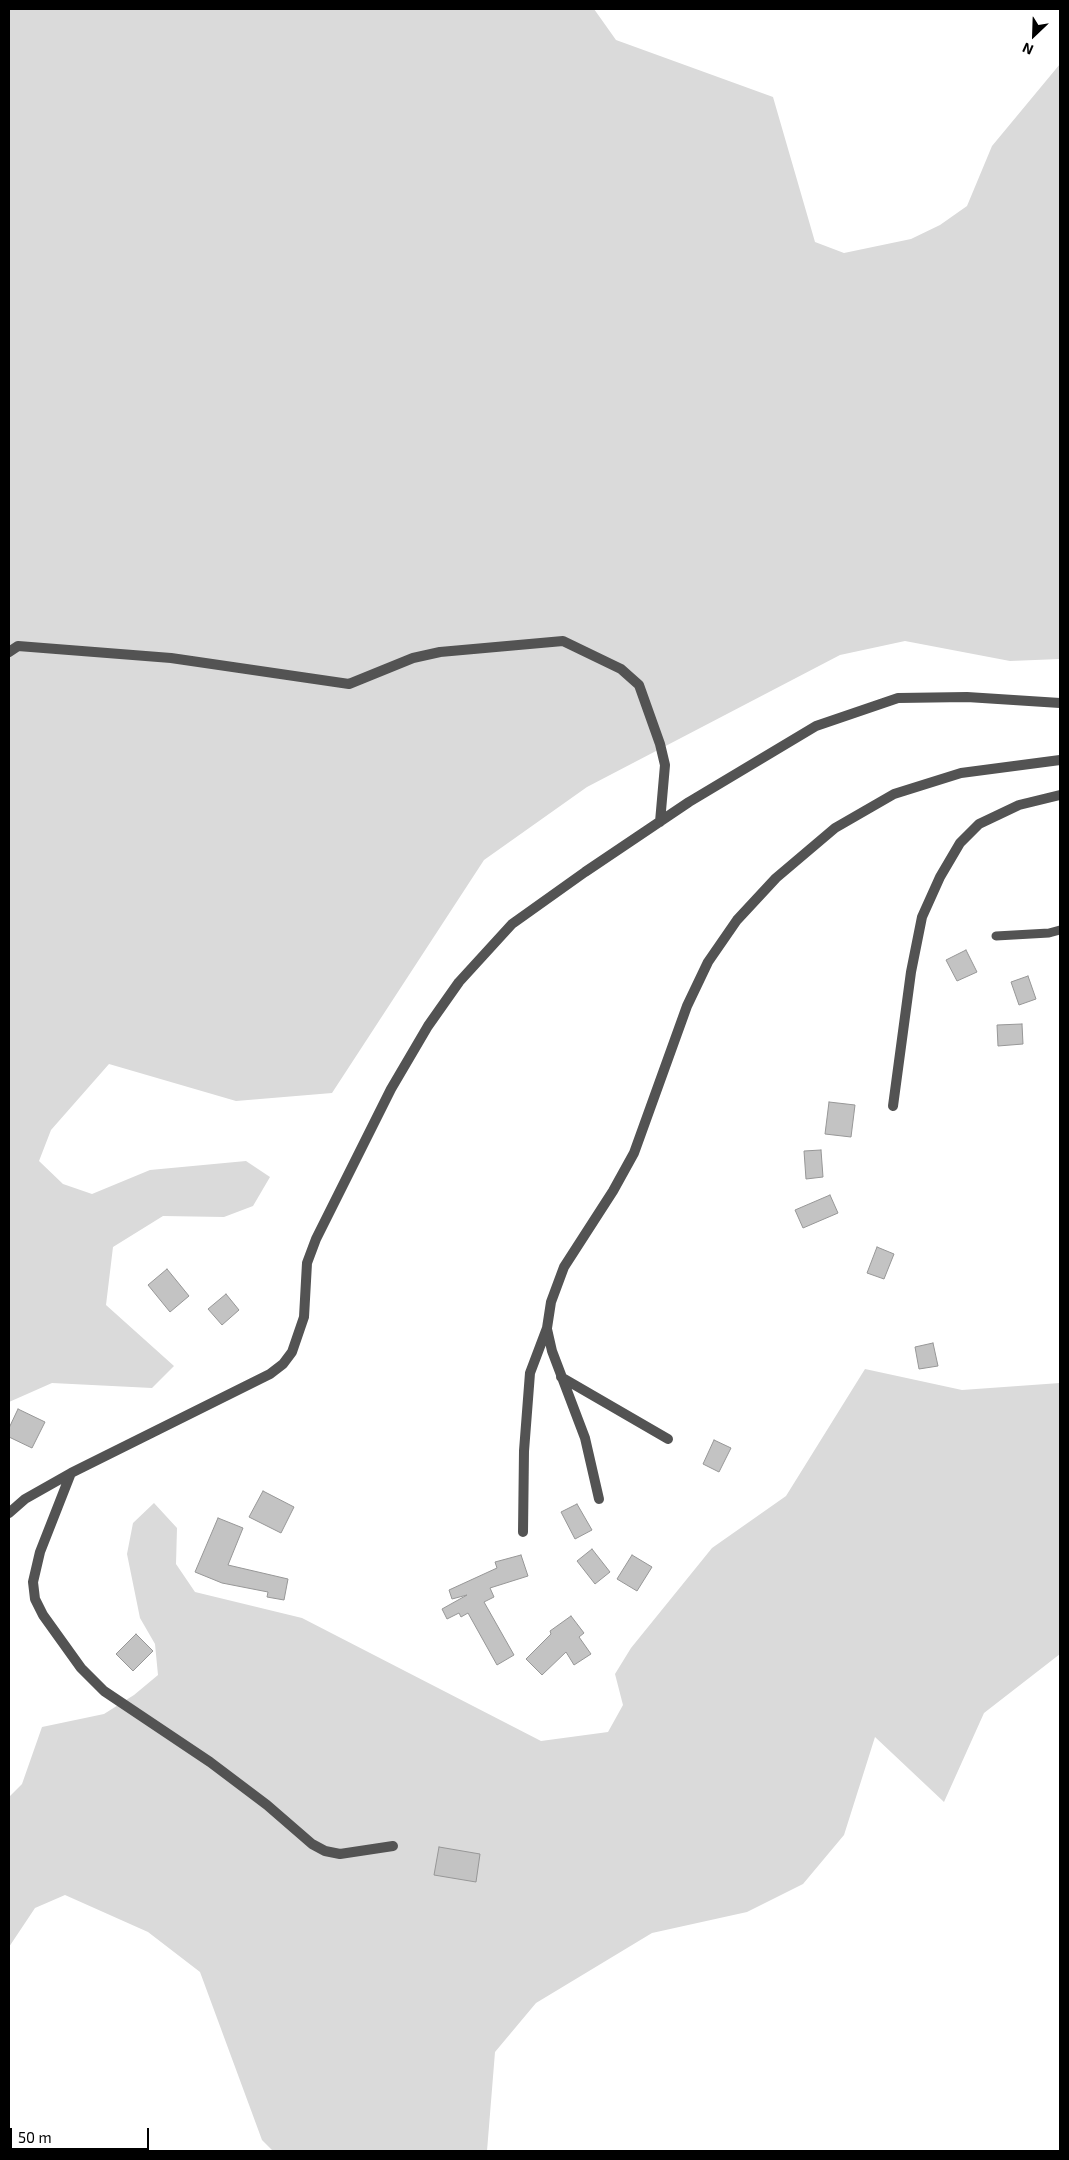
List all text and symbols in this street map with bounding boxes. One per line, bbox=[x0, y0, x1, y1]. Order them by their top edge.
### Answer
north arrow bbox=[1009, 10, 1059, 60]
text: N bbox=[1020, 39, 1036, 59]
scale bar bbox=[12, 2118, 151, 2150]
text: 50 m bbox=[18, 2128, 52, 2146]

